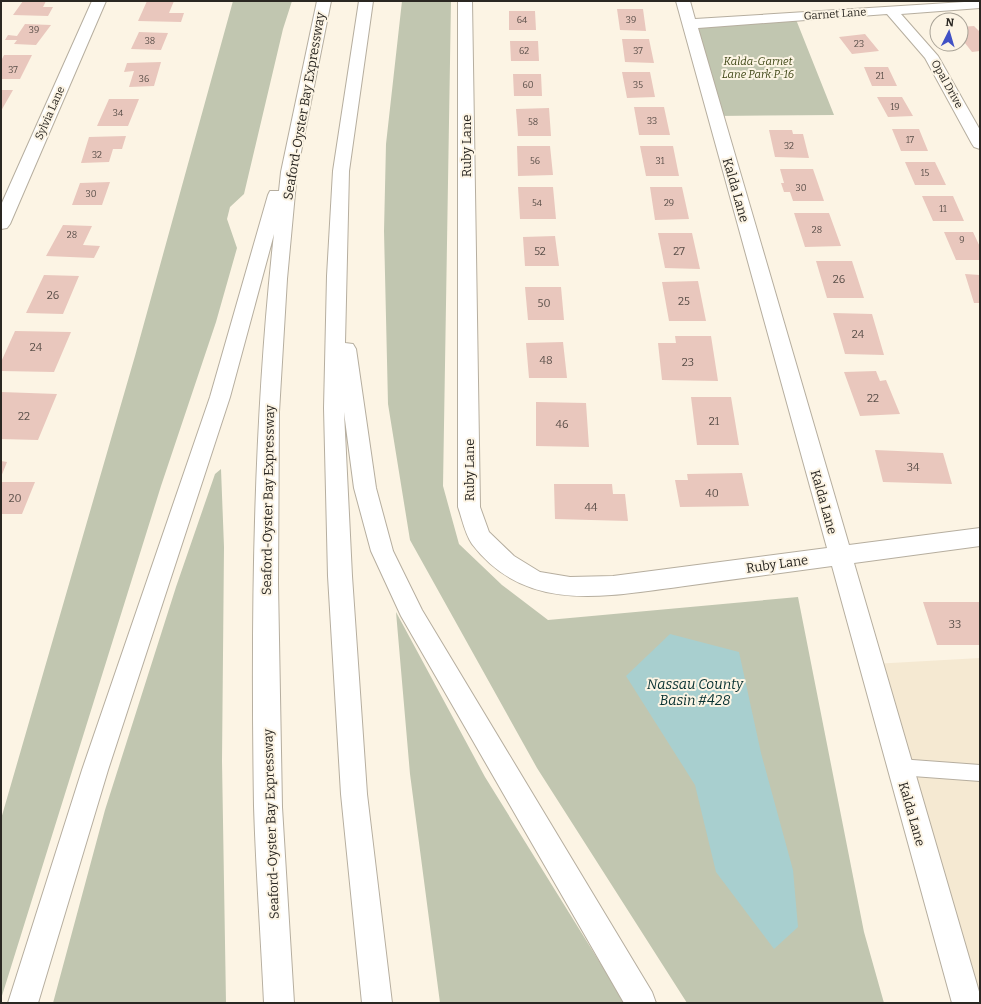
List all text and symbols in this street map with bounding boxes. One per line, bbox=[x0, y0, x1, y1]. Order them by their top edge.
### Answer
street label: Garnet Lane bbox=[803, 5, 867, 23]
street label: Seaford-Oyster Bay Expressway bbox=[280, 11, 328, 201]
north arrow bbox=[929, 12, 969, 52]
house number: 64 bbox=[517, 15, 528, 25]
house number: 39 bbox=[626, 15, 636, 25]
text: N bbox=[945, 16, 955, 29]
house number: 39 bbox=[29, 25, 39, 35]
house number: 38 bbox=[145, 36, 155, 46]
house number: 23 bbox=[854, 39, 864, 49]
house number: 62 bbox=[519, 46, 529, 56]
house number: 37 bbox=[633, 46, 643, 56]
park label: Kalda-Garnet Lane Park P-16 bbox=[722, 55, 795, 81]
street label: Opal Drive bbox=[928, 58, 966, 110]
house number: 37 bbox=[8, 65, 18, 75]
house number: 21 bbox=[876, 71, 885, 81]
house number: 36 bbox=[139, 74, 149, 84]
house number: 60 bbox=[522, 80, 534, 90]
house number: 35 bbox=[633, 80, 643, 90]
street label: Sylvia Lane bbox=[32, 84, 68, 142]
house number: 19 bbox=[891, 102, 899, 112]
house number: 34 bbox=[113, 108, 124, 118]
street label: Ruby Lane bbox=[459, 115, 474, 177]
house number: 33 bbox=[647, 116, 657, 126]
house number: 58 bbox=[528, 117, 538, 127]
house number: 17 bbox=[906, 135, 915, 145]
house number: 32 bbox=[784, 141, 794, 151]
house number: 32 bbox=[92, 150, 102, 160]
house number: 56 bbox=[530, 156, 540, 166]
house number: 31 bbox=[656, 156, 665, 166]
street label: Kalda Lane bbox=[720, 156, 752, 224]
house number: 15 bbox=[921, 168, 929, 178]
house number: 30 bbox=[796, 183, 807, 193]
house number: 30 bbox=[86, 189, 97, 199]
house number: 54 bbox=[532, 198, 543, 208]
house number: 29 bbox=[664, 198, 674, 208]
house number: 11 bbox=[939, 204, 947, 214]
house number: 28 bbox=[812, 225, 822, 235]
house number: 28 bbox=[67, 230, 77, 240]
house number: 9 bbox=[959, 235, 965, 245]
house number: 52 bbox=[534, 245, 546, 258]
house number: 27 bbox=[673, 245, 685, 258]
house number: 26 bbox=[833, 273, 845, 286]
house number: 26 bbox=[47, 289, 59, 302]
house number: 25 bbox=[678, 295, 690, 308]
house number: 50 bbox=[538, 297, 550, 310]
house number: 24 bbox=[852, 328, 865, 341]
house number: 24 bbox=[30, 341, 43, 354]
house number: 48 bbox=[539, 354, 553, 367]
house number: 23 bbox=[682, 356, 694, 369]
house number: 22 bbox=[867, 392, 879, 405]
street label: Seaford-Oyster Bay Expressway bbox=[259, 405, 277, 595]
house number: 22 bbox=[18, 410, 30, 423]
house number: 21 bbox=[709, 415, 720, 428]
house number: 46 bbox=[556, 418, 568, 431]
street label: Ruby Lane bbox=[462, 439, 477, 501]
house number: 34 bbox=[907, 461, 920, 474]
street label: Kalda Lane bbox=[808, 468, 840, 536]
house number: 40 bbox=[705, 487, 719, 500]
house number: 20 bbox=[8, 492, 22, 505]
house number: 44 bbox=[585, 501, 598, 514]
street label: Ruby Lane bbox=[745, 552, 809, 576]
house number: 33 bbox=[949, 618, 961, 631]
water label: Nassau County Basin #428 bbox=[647, 676, 744, 709]
street label: Seaford-Oyster Bay Expressway bbox=[260, 729, 282, 919]
street label: Kalda Lane bbox=[896, 780, 928, 848]

